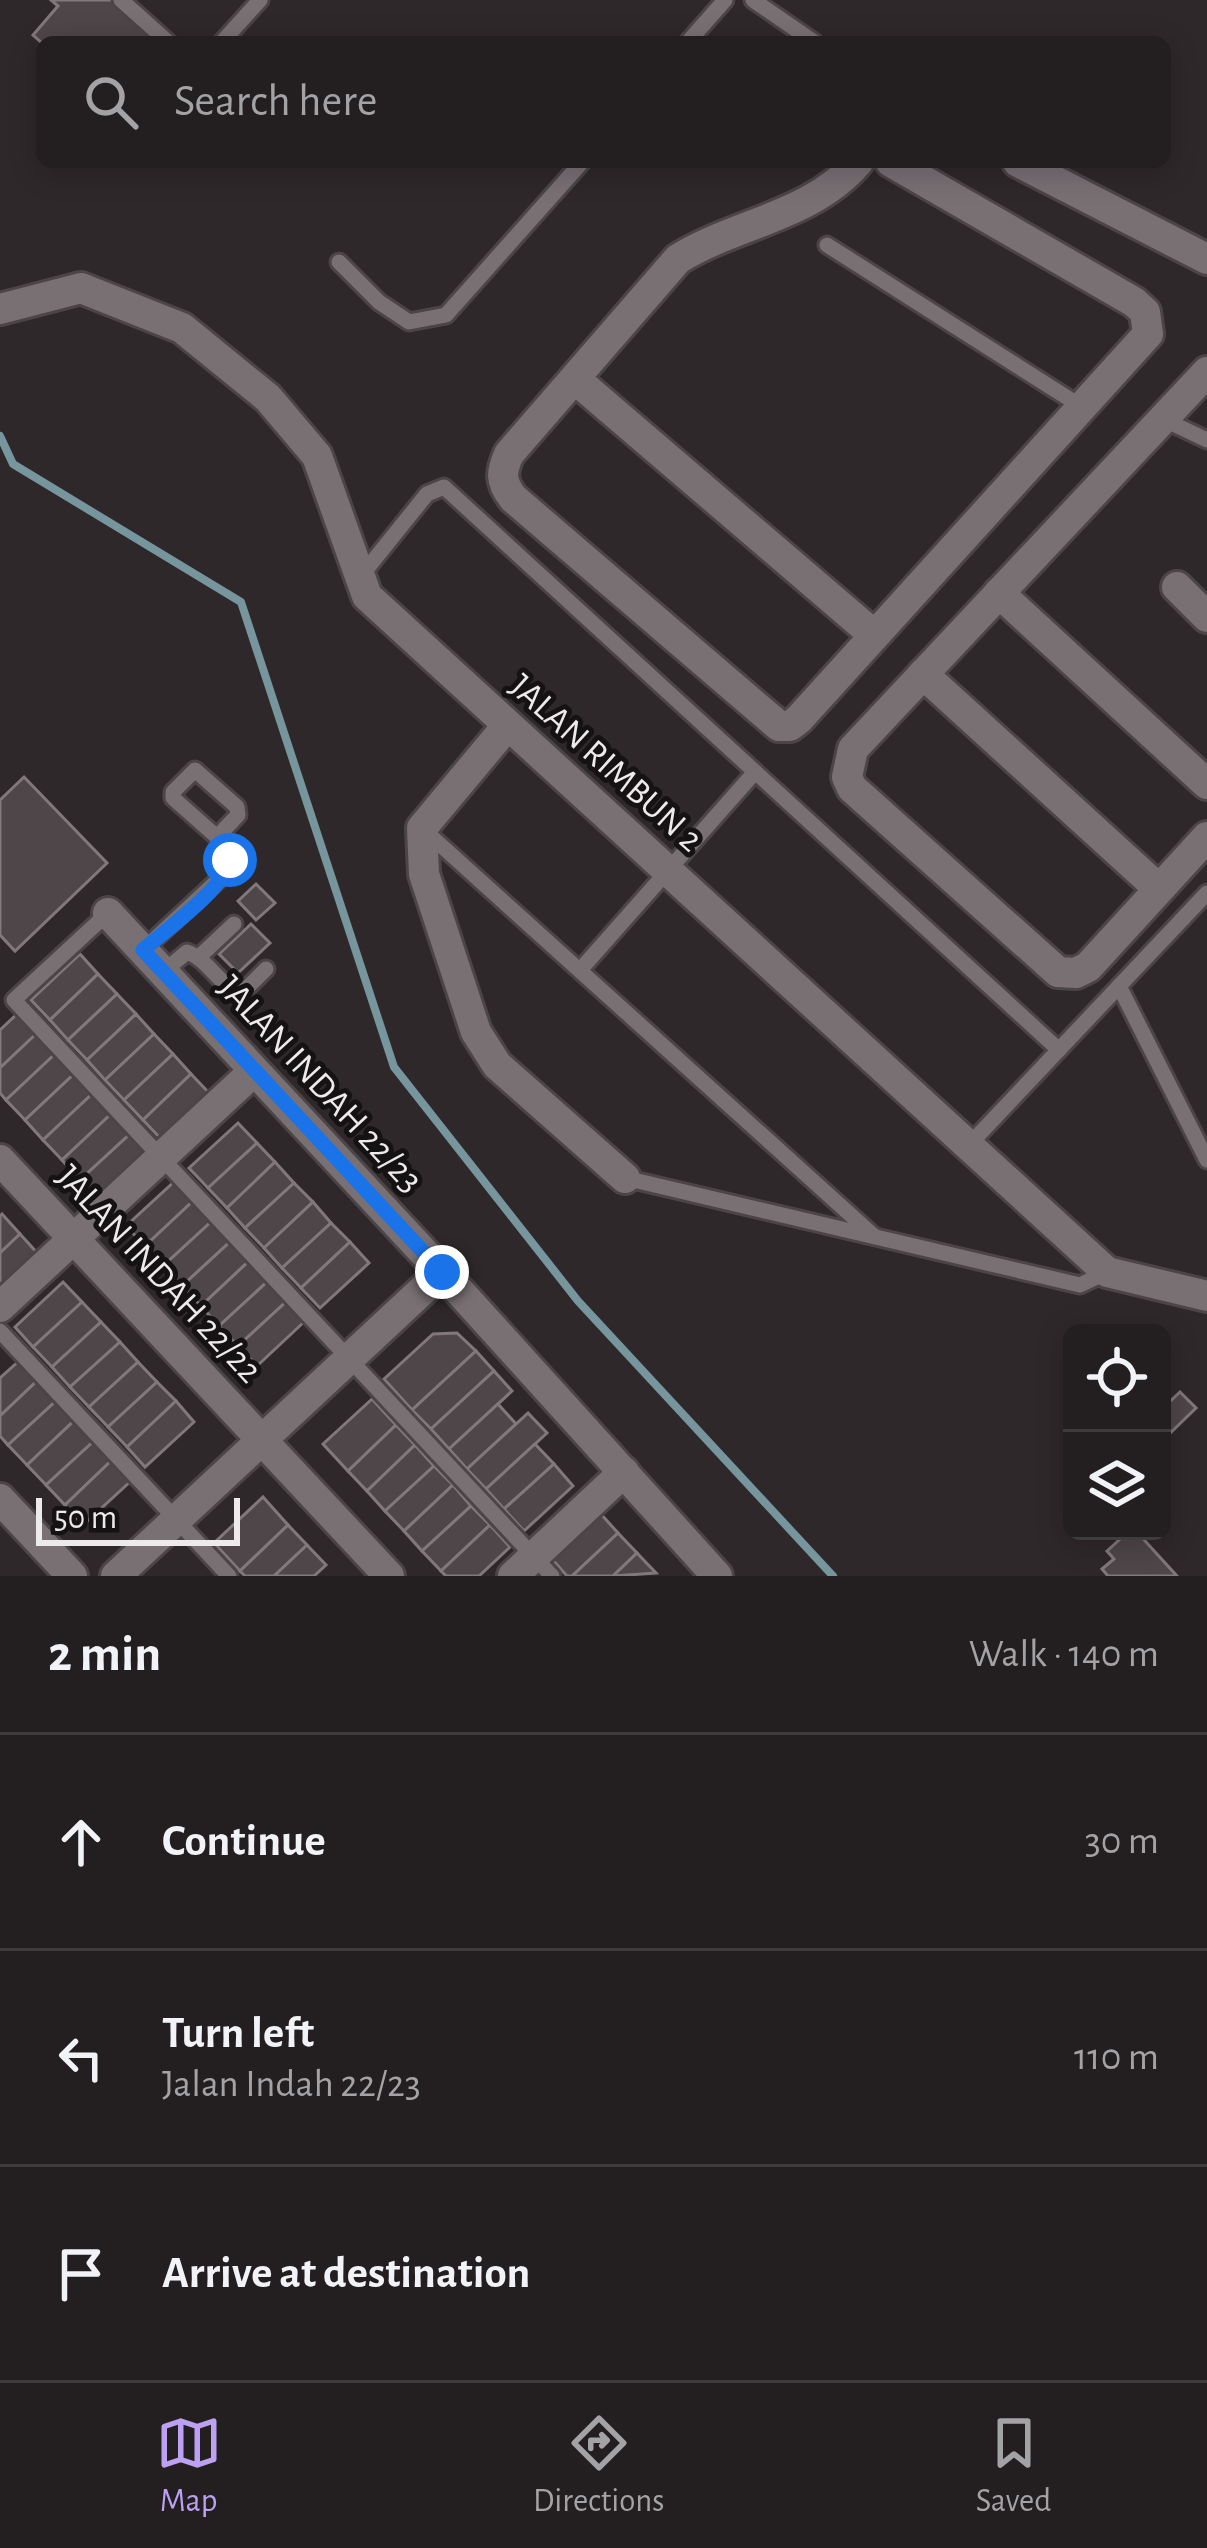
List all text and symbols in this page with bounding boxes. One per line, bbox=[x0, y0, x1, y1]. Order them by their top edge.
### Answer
search box bbox=[36, 36, 1171, 168]
icon: search bbox=[78, 69, 144, 135]
text: Search here bbox=[174, 79, 377, 124]
street label: JALAN RIMBUN 2 bbox=[503, 668, 709, 858]
route start bbox=[203, 833, 257, 887]
street label: JALAN INDAH 22/23 bbox=[211, 969, 429, 1199]
street label: JALAN INDAH 22/22 bbox=[50, 1158, 268, 1390]
route end bbox=[415, 1245, 469, 1299]
map controls bbox=[1063, 1324, 1171, 1540]
button: locate bbox=[1063, 1324, 1171, 1432]
button: layers bbox=[1063, 1432, 1171, 1540]
scale bar bbox=[36, 1492, 240, 1545]
text: 50 m bbox=[54, 1502, 117, 1535]
text: 2 min bbox=[48, 1629, 161, 1680]
text: Walk · 140 m bbox=[969, 1635, 1159, 1674]
icon: ahead bbox=[48, 1809, 114, 1875]
text: Continue bbox=[162, 1819, 326, 1864]
text: 30 m bbox=[1085, 1822, 1159, 1861]
text: Turn left bbox=[162, 2011, 314, 2056]
icon: left bbox=[48, 2025, 114, 2091]
text: 110 m bbox=[1074, 2038, 1159, 2077]
text: Jalan Indah 22/23 bbox=[162, 2065, 421, 2104]
icon: arrive bbox=[48, 2241, 114, 2307]
text: Arrive at destination bbox=[162, 2251, 530, 2296]
tab: Map bbox=[156, 2410, 222, 2522]
tab: Directions bbox=[533, 2410, 664, 2522]
tab: Saved bbox=[976, 2410, 1051, 2522]

